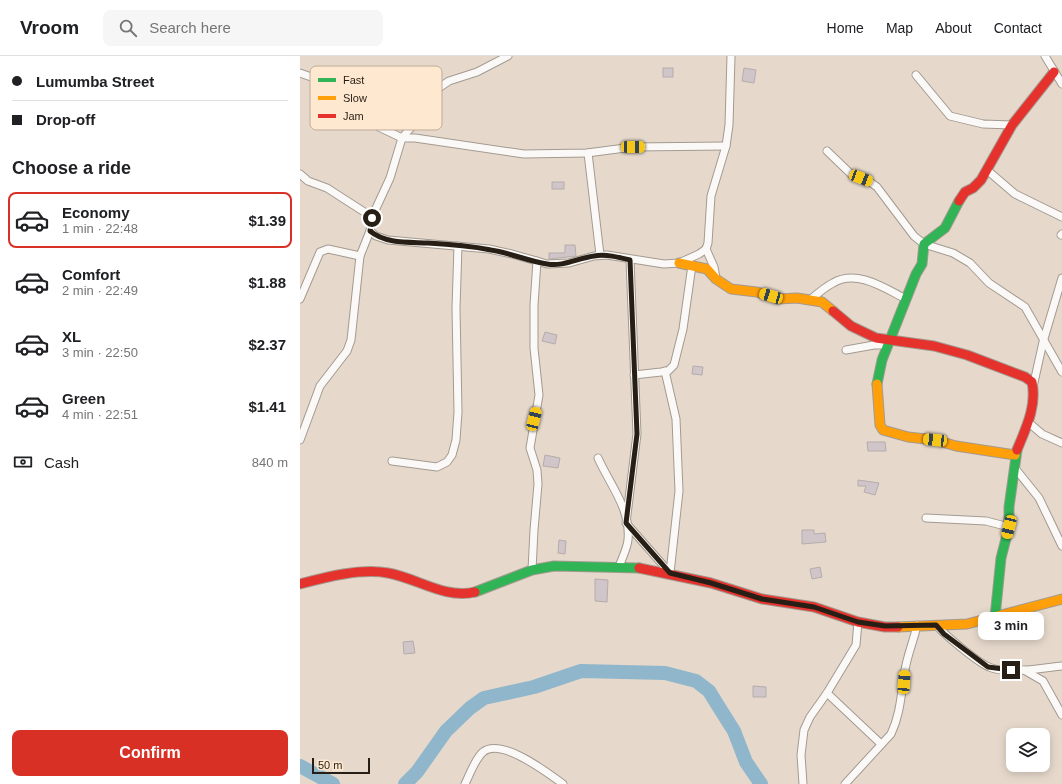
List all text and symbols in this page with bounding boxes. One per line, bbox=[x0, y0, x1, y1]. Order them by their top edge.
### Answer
search box bbox=[103, 10, 383, 46]
text: Vroom bbox=[20, 17, 79, 38]
icon: search bbox=[117, 17, 139, 39]
text: Search here bbox=[149, 19, 231, 36]
text: Home bbox=[827, 20, 864, 36]
text: Map bbox=[886, 20, 913, 36]
text: About bbox=[935, 20, 972, 36]
text: Contact bbox=[994, 20, 1042, 36]
legend bbox=[310, 66, 442, 130]
text: Lumumba Street bbox=[36, 73, 154, 90]
text: Fast bbox=[343, 74, 364, 86]
text: Slow bbox=[343, 92, 367, 104]
text: Jam bbox=[343, 110, 364, 122]
text: Drop-off bbox=[36, 111, 95, 128]
car bbox=[621, 141, 645, 153]
text: Choose a ride bbox=[12, 158, 131, 178]
car bbox=[848, 168, 874, 188]
icon: car bbox=[14, 202, 50, 238]
text: Economy bbox=[62, 204, 130, 221]
route start bbox=[363, 209, 381, 227]
text: $1.39 bbox=[248, 212, 286, 229]
text: 1 min · 22:48 bbox=[62, 221, 138, 236]
icon: car bbox=[14, 264, 50, 300]
text: Comfort bbox=[62, 266, 120, 283]
text: $1.88 bbox=[248, 274, 286, 291]
text: 2 min · 22:49 bbox=[62, 283, 138, 298]
car bbox=[758, 287, 784, 305]
icon: car bbox=[14, 326, 50, 362]
text: XL bbox=[62, 328, 81, 345]
text: $2.37 bbox=[248, 336, 286, 353]
text: 3 min · 22:50 bbox=[62, 345, 138, 360]
icon: car bbox=[14, 388, 50, 424]
text: Green bbox=[62, 390, 105, 407]
text: $1.41 bbox=[248, 398, 286, 415]
car bbox=[525, 406, 543, 432]
text: 4 min · 22:51 bbox=[62, 407, 138, 422]
car bbox=[922, 433, 948, 447]
icon: cash bbox=[12, 451, 34, 473]
text: Cash bbox=[44, 454, 79, 471]
text: 840 m bbox=[252, 455, 288, 470]
car bbox=[1000, 514, 1018, 540]
callout: 3 min bbox=[978, 612, 1044, 640]
text: 3 min bbox=[994, 618, 1028, 633]
route end bbox=[1002, 661, 1020, 679]
car bbox=[897, 670, 911, 694]
map controls bbox=[1006, 728, 1050, 772]
button: layers bbox=[1006, 728, 1050, 772]
button: Confirm bbox=[12, 730, 288, 776]
scale bar bbox=[312, 756, 370, 775]
text: 50 m bbox=[318, 759, 342, 771]

